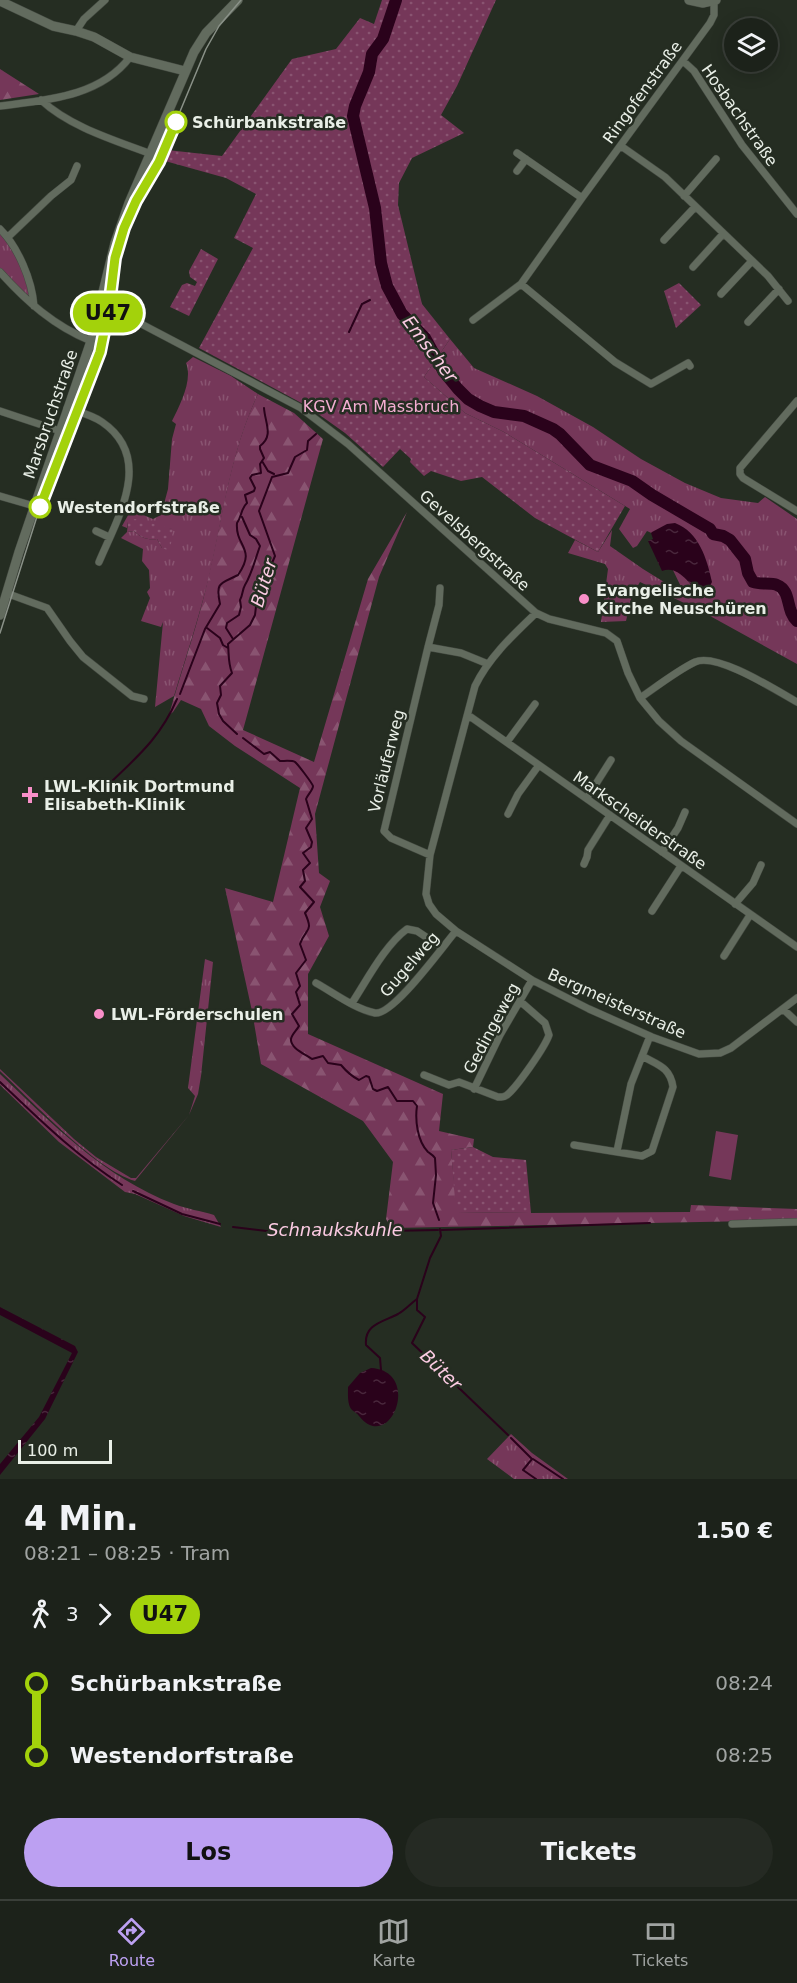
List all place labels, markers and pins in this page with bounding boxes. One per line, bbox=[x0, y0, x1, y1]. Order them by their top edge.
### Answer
marker: Schürbankstraße bbox=[165, 111, 187, 133]
place label: Schürbankstraße bbox=[192, 113, 346, 132]
marker: Westendorfstraße bbox=[29, 496, 51, 518]
place label: Westendorfstraße bbox=[57, 498, 220, 517]
place label: Evangelische Kirche Neuschüren bbox=[596, 581, 767, 618]
marker: Evangelische Kirche Neuschüren bbox=[577, 592, 591, 606]
place label: LWL-Klinik Dortmund Elisabeth-Klinik bbox=[44, 777, 235, 814]
marker: LWL-Klinik Dortmund Elisabeth-Klinik bbox=[21, 786, 39, 804]
place label: LWL-Förderschulen bbox=[111, 1005, 283, 1024]
marker: LWL-Förderschulen bbox=[92, 1007, 106, 1021]

